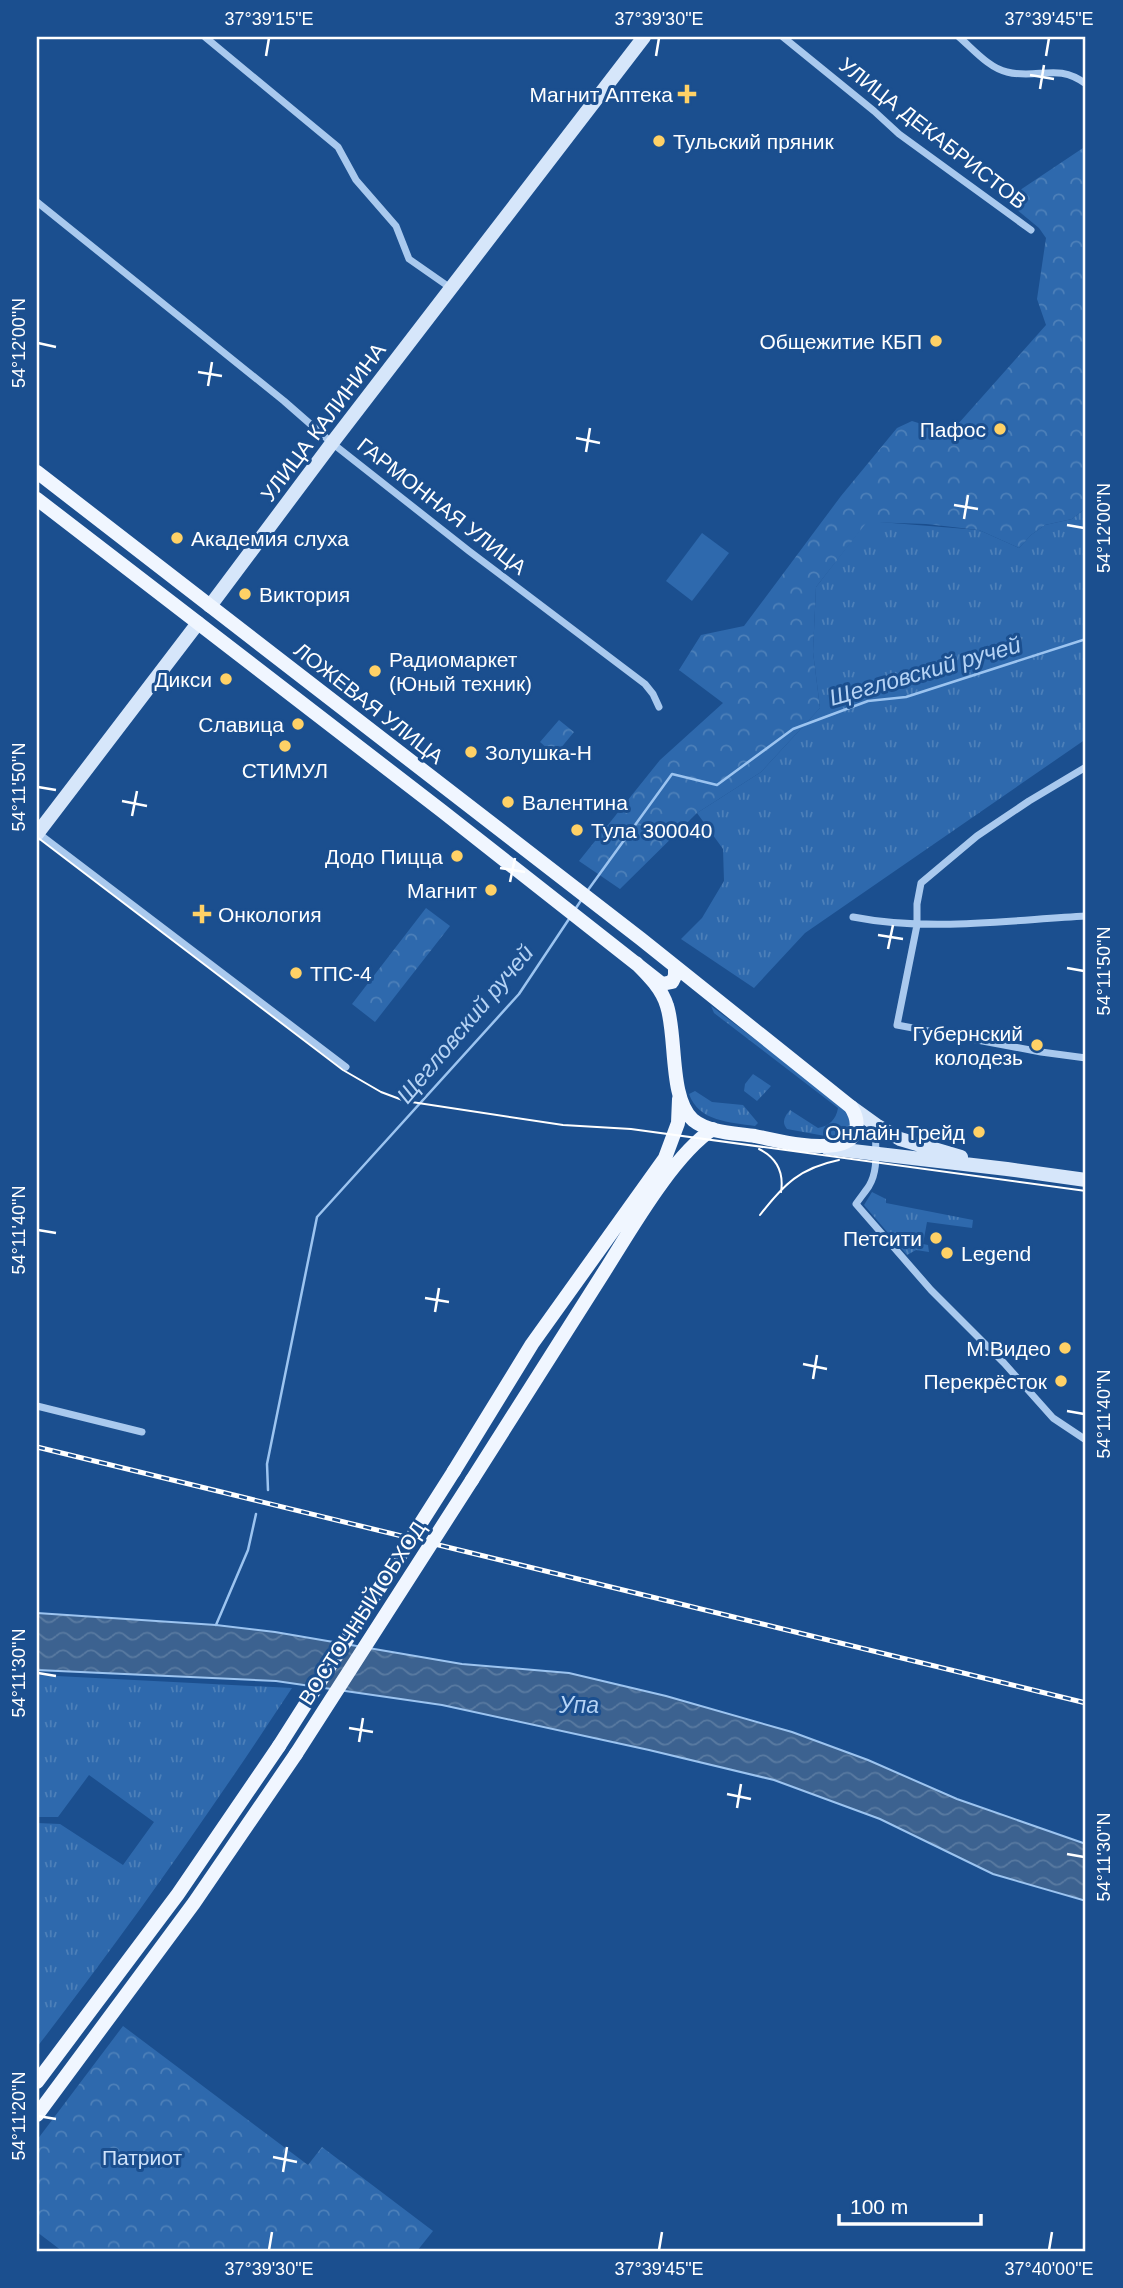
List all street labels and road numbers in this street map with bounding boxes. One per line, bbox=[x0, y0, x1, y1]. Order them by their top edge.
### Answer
street label: УЛИЦА ДЕКАБРИСТОВ bbox=[835, 53, 1031, 213]
street label: УЛИЦА КАЛИНИНА bbox=[256, 338, 390, 506]
street label: ГАРМОННАЯ УЛИЦА bbox=[353, 433, 531, 579]
street label: ЛОЖЕВАЯ УЛИЦА bbox=[290, 638, 448, 768]
street label: ВОСТОЧНЫЙ ОБХОД bbox=[294, 1517, 430, 1709]

